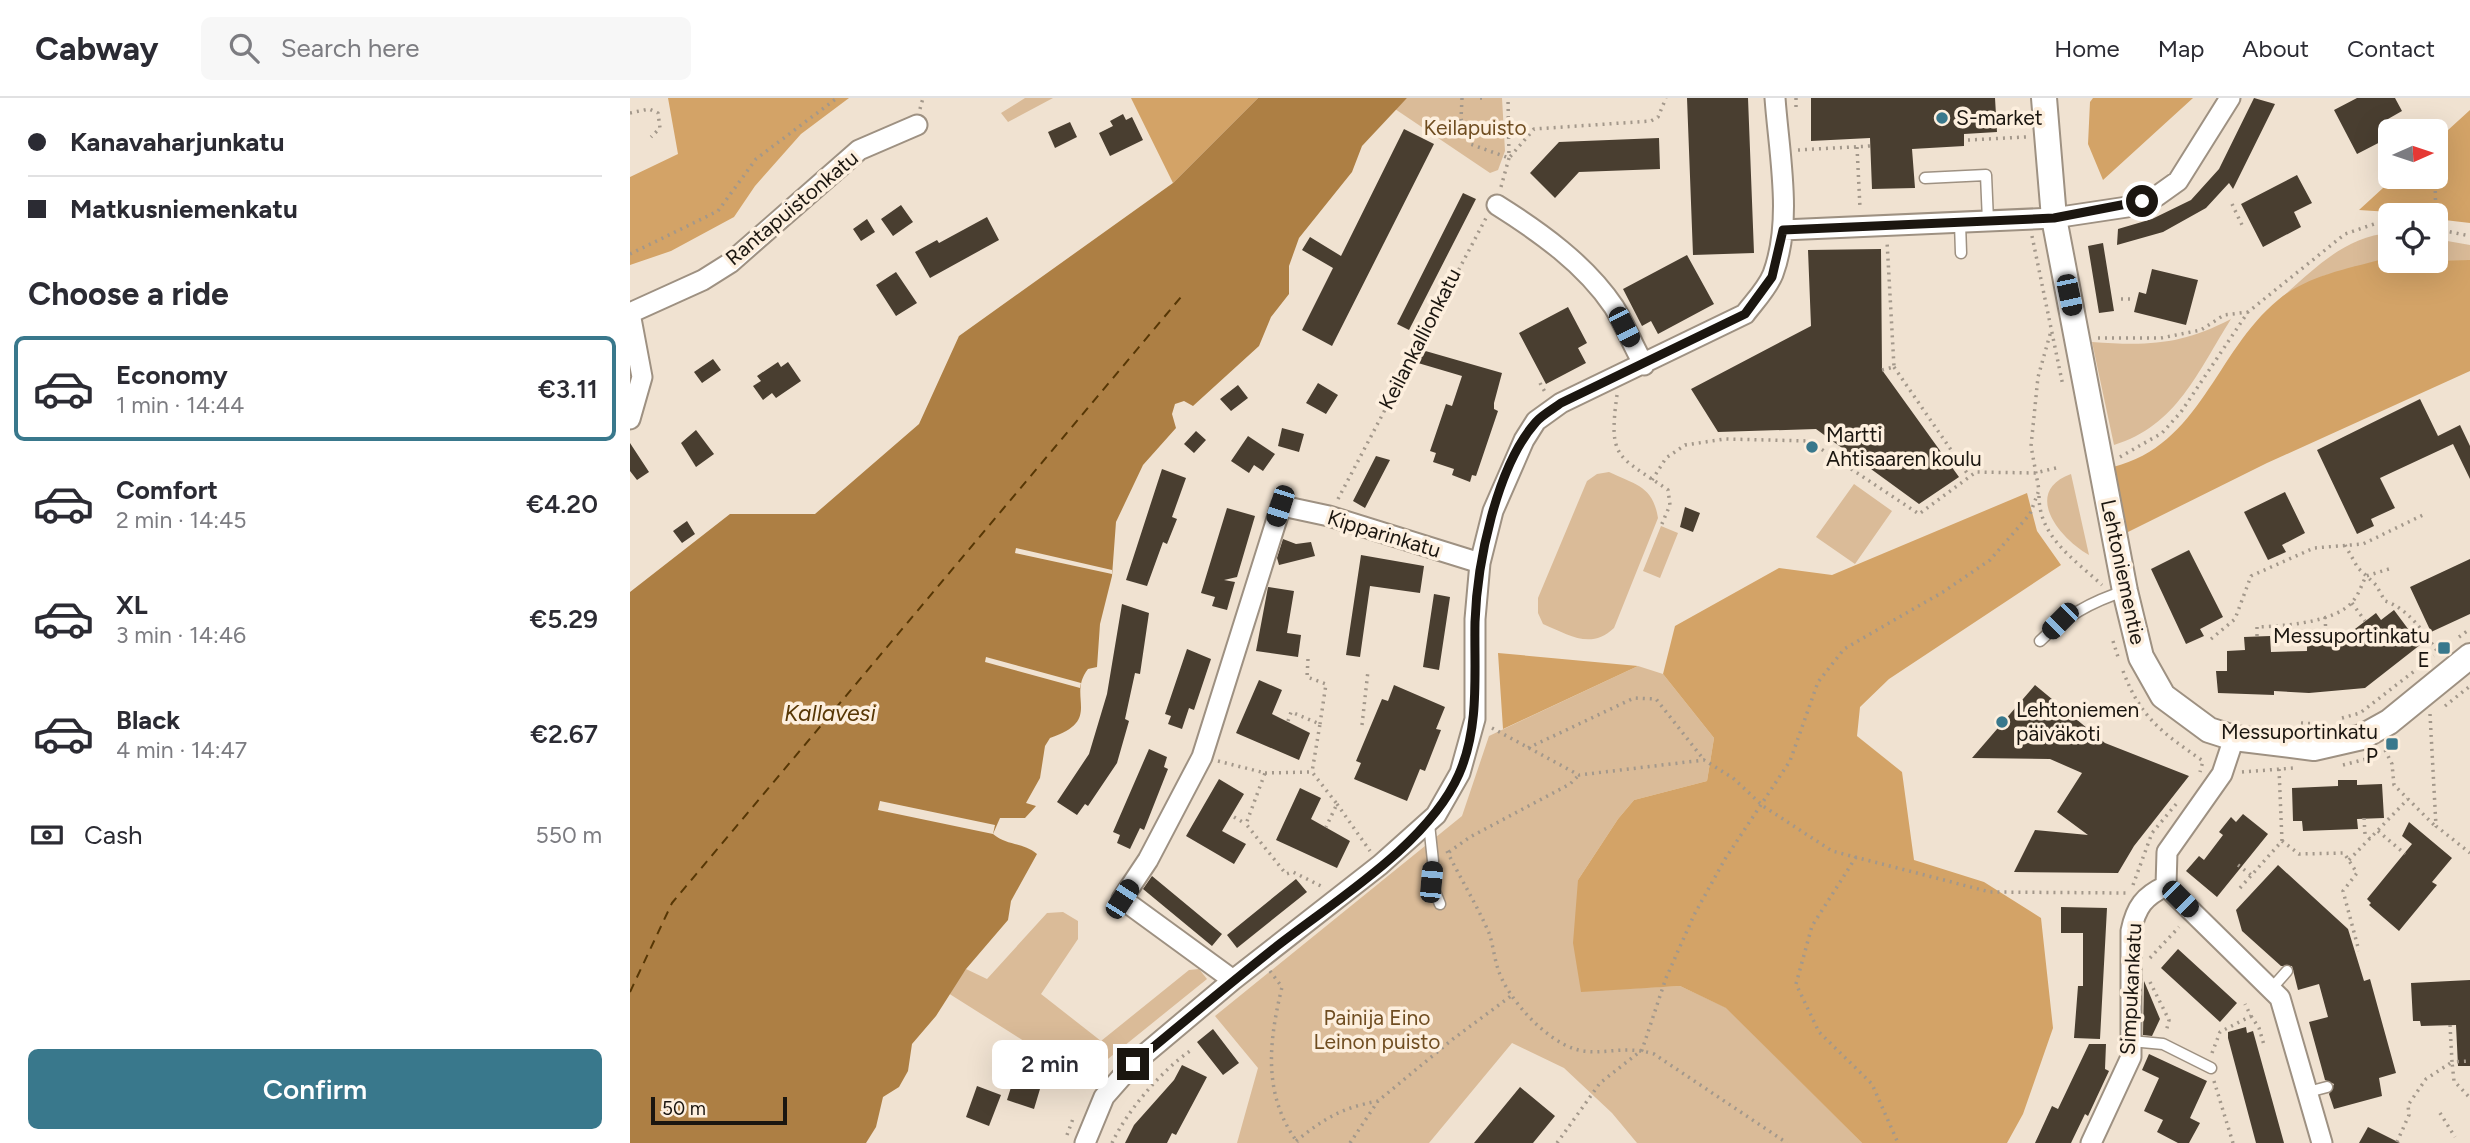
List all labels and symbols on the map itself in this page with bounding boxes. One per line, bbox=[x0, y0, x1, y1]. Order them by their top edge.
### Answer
place label: S-market bbox=[1956, 105, 2043, 130]
marker: S-market bbox=[1934, 110, 1950, 126]
park label: Keilapuisto bbox=[1423, 115, 1527, 140]
north arrow bbox=[2378, 119, 2448, 189]
street label: Rantapuistonkatu bbox=[720, 145, 863, 270]
route start bbox=[2126, 185, 2158, 217]
street label: Keilankallionkatu bbox=[1373, 264, 1466, 414]
car bbox=[2055, 272, 2084, 318]
car bbox=[1606, 304, 1643, 350]
place label: Martti Ahtisaaren koulu bbox=[1826, 422, 1982, 471]
marker: Martti Ahtisaaren koulu bbox=[1804, 439, 1820, 455]
car bbox=[1264, 483, 1297, 529]
street label: Lehtoniementie bbox=[2096, 497, 2151, 647]
street label: Kipparinkatu bbox=[1324, 504, 1444, 563]
car bbox=[2038, 599, 2083, 643]
place label: Messuportinkatu E bbox=[2273, 623, 2430, 672]
marker: Messuportinkatu E bbox=[2436, 640, 2452, 656]
place label: Lehtoniemen päiväkoti bbox=[2016, 697, 2139, 746]
water label: Kallavesi bbox=[784, 699, 876, 727]
marker: Lehtoniemen päiväkoti bbox=[1994, 714, 2010, 730]
place label: Messuportinkatu P bbox=[2221, 719, 2378, 768]
marker: Messuportinkatu P bbox=[2384, 736, 2400, 752]
car bbox=[1419, 860, 1444, 904]
car bbox=[1102, 876, 1143, 922]
car bbox=[2158, 877, 2203, 921]
street label: Simpukankatu bbox=[2115, 922, 2146, 1056]
park label: Painija Eino Leinon puisto bbox=[1314, 1005, 1440, 1054]
callout: 2 min bbox=[993, 1040, 1108, 1088]
route end bbox=[1117, 1048, 1149, 1080]
scale bar bbox=[651, 1094, 788, 1126]

